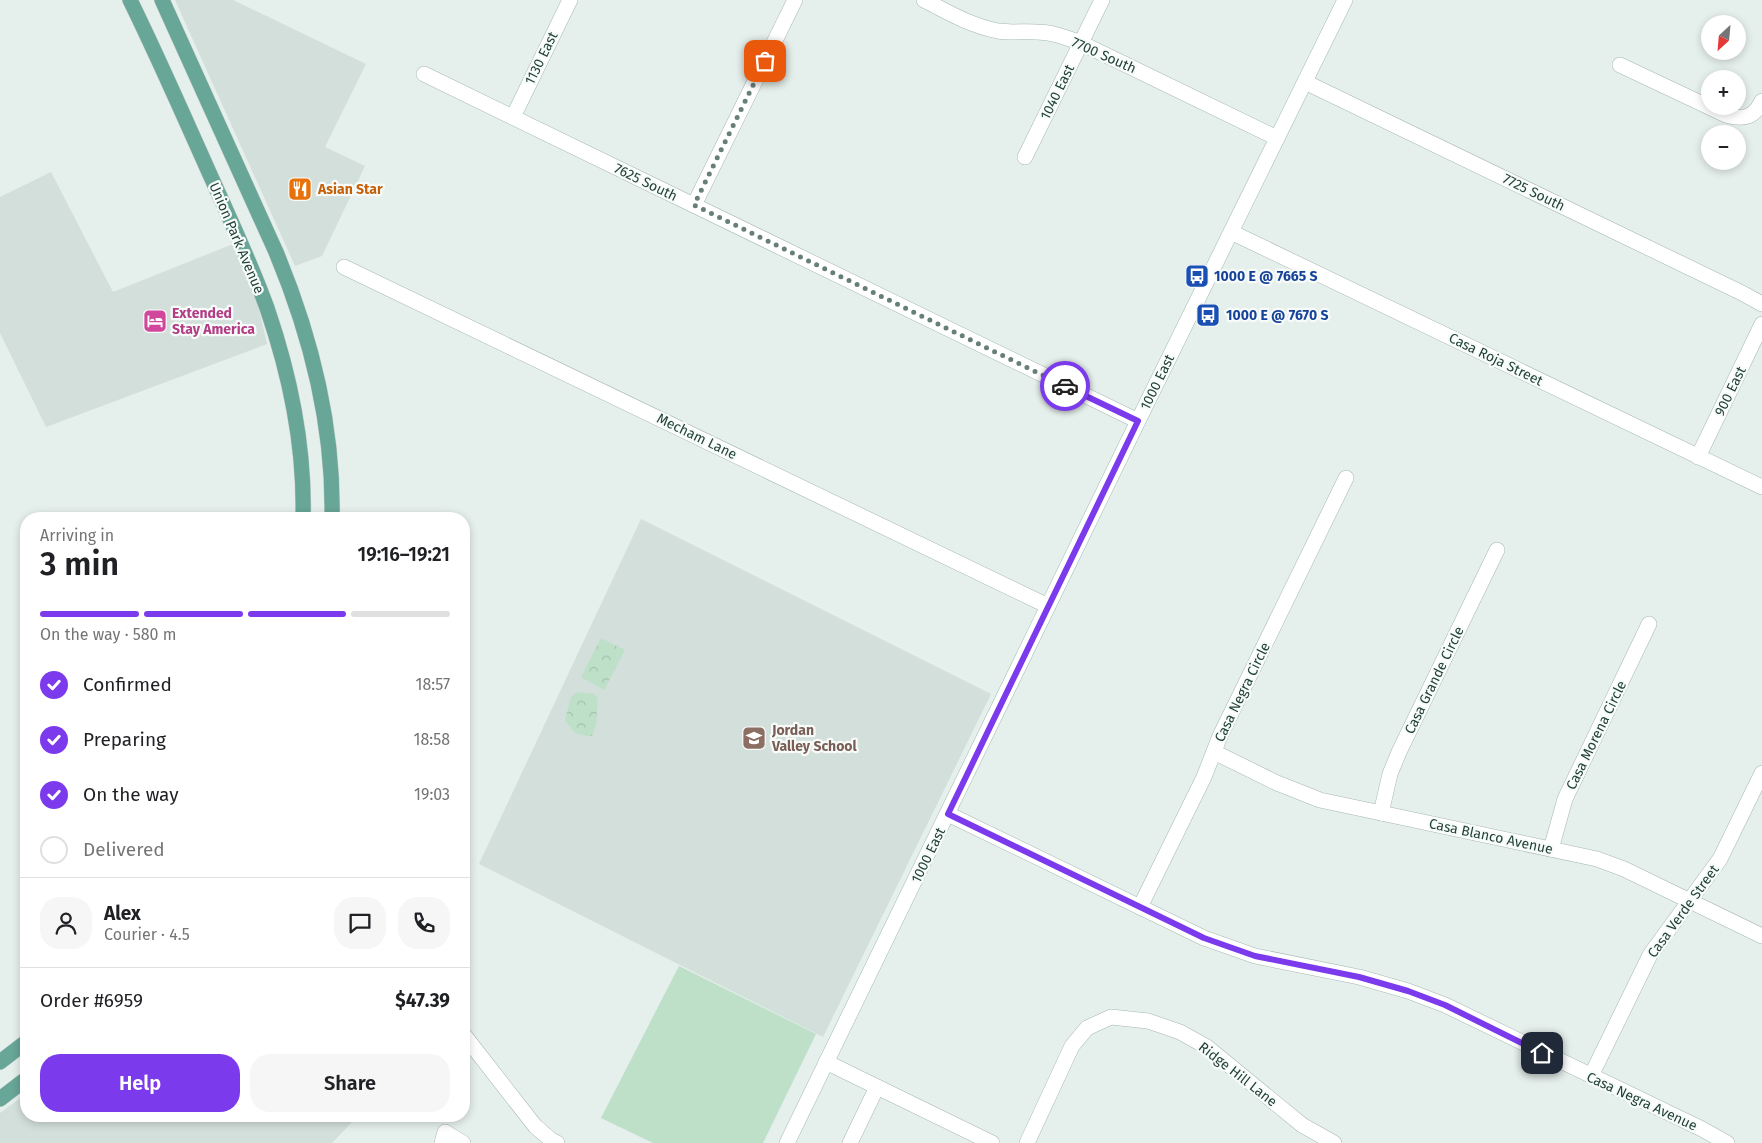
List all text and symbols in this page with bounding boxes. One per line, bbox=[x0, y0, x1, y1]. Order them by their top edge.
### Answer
north arrow bbox=[1701, 15, 1746, 60]
map controls bbox=[1701, 15, 1746, 170]
street label: 1130 East bbox=[521, 28, 562, 87]
street label: 7700 South bbox=[1069, 34, 1139, 77]
pin bbox=[744, 40, 786, 82]
icon: bag bbox=[751, 47, 779, 75]
street label: 1040 East bbox=[1037, 61, 1078, 123]
button: + bbox=[1701, 70, 1746, 115]
button: − bbox=[1701, 125, 1746, 170]
street label: 7625 South bbox=[611, 160, 680, 205]
street label: 7725 South bbox=[1500, 170, 1568, 215]
restaurant icon: Asian Star bbox=[287, 176, 313, 202]
street label: Union Park Avenue bbox=[205, 180, 268, 296]
place label: Asian Star bbox=[317, 181, 383, 198]
bus stop icon: 1000 E @ 7665 S bbox=[1184, 263, 1210, 289]
place label: 1000 E @ 7665 S bbox=[1214, 268, 1318, 285]
bus stop icon: 1000 E @ 7670 S bbox=[1195, 302, 1221, 328]
place label: Extended Stay America bbox=[172, 305, 255, 338]
place label: 1000 E @ 7670 S bbox=[1226, 307, 1328, 324]
hotel icon: Extended Stay America bbox=[142, 308, 168, 334]
street label: Casa Roja Street bbox=[1446, 329, 1546, 390]
street label: 1000 East bbox=[1137, 351, 1179, 413]
courier bbox=[1040, 361, 1090, 411]
street label: 900 East bbox=[1711, 363, 1750, 419]
icon: car bbox=[1051, 372, 1079, 400]
street label: Mecham Lane bbox=[654, 410, 740, 463]
text: Arriving in bbox=[40, 526, 114, 545]
text: 19:16–19:21 bbox=[358, 543, 450, 566]
text: 3 min bbox=[40, 545, 119, 583]
street label: Casa Grande Circle bbox=[1401, 624, 1468, 737]
text: On the way · 580 m bbox=[40, 625, 176, 644]
street label: Casa Negra Circle bbox=[1211, 640, 1274, 745]
icon: check bbox=[40, 671, 68, 699]
text: Confirmed bbox=[83, 673, 172, 696]
text: 18:57 bbox=[416, 675, 450, 694]
street label: Casa Morena Circle bbox=[1563, 678, 1630, 793]
place label: Jordan Valley School bbox=[771, 722, 858, 755]
school or university icon: Jordan Valley School bbox=[741, 725, 767, 751]
icon: check bbox=[40, 726, 68, 754]
text: Preparing bbox=[83, 728, 166, 751]
text: 18:58 bbox=[414, 730, 450, 749]
icon: check bbox=[40, 781, 68, 809]
text: On the way bbox=[83, 783, 179, 806]
text: 19:03 bbox=[414, 785, 450, 804]
street label: Casa Blanco Avenue bbox=[1427, 815, 1554, 858]
street label: 1000 East bbox=[908, 824, 950, 886]
text: Delivered bbox=[83, 838, 165, 861]
street label: Casa Verde Street bbox=[1644, 861, 1723, 961]
button: person bbox=[40, 897, 92, 949]
button: chat bbox=[334, 897, 386, 949]
button: phone bbox=[398, 897, 450, 949]
text: Alex bbox=[104, 902, 141, 925]
text: Courier · 4.5 bbox=[104, 925, 190, 944]
text: Order #6959 bbox=[40, 989, 143, 1012]
text: $47.39 bbox=[395, 989, 450, 1012]
pin bbox=[1521, 1032, 1563, 1074]
street label: Ridge Hill Lane bbox=[1195, 1038, 1280, 1110]
icon: home bbox=[1528, 1039, 1556, 1067]
button: Help bbox=[40, 1054, 240, 1112]
button: Share bbox=[250, 1054, 450, 1112]
street label: Casa Negra Avenue bbox=[1584, 1068, 1700, 1135]

